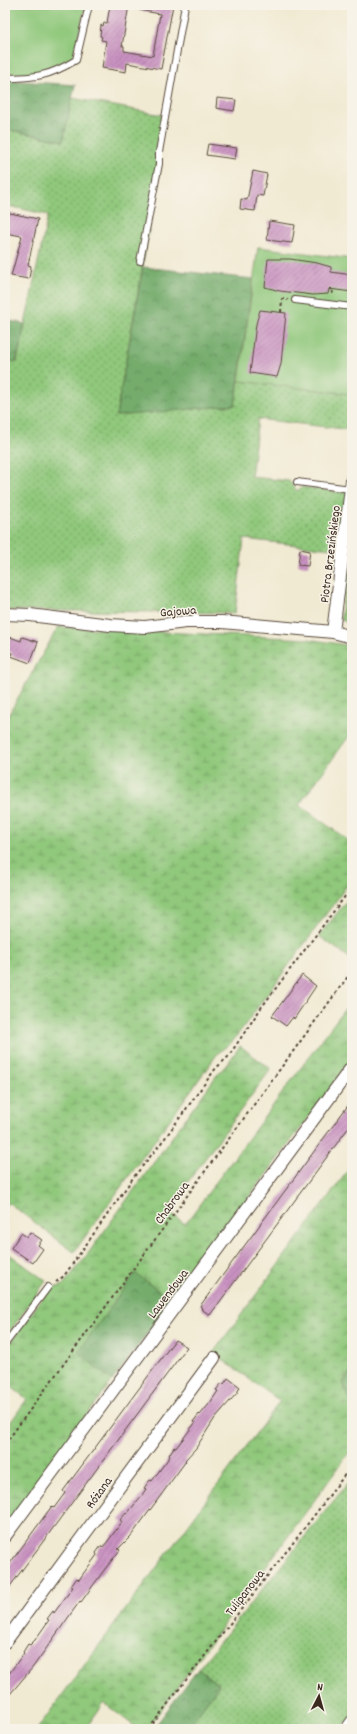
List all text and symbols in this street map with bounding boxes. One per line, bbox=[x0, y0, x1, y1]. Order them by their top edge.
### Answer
street label: Piotra Brzezińskiego bbox=[316, 504, 347, 604]
street label: Gajowa bbox=[159, 601, 198, 624]
street label: Chabrowa bbox=[151, 1177, 196, 1229]
street label: Lawendowa bbox=[144, 1265, 195, 1323]
street label: Różana bbox=[82, 1473, 119, 1513]
street label: Tulipanowa bbox=[222, 1565, 271, 1621]
north arrow bbox=[299, 1676, 339, 1716]
text: N bbox=[316, 1680, 324, 1696]

